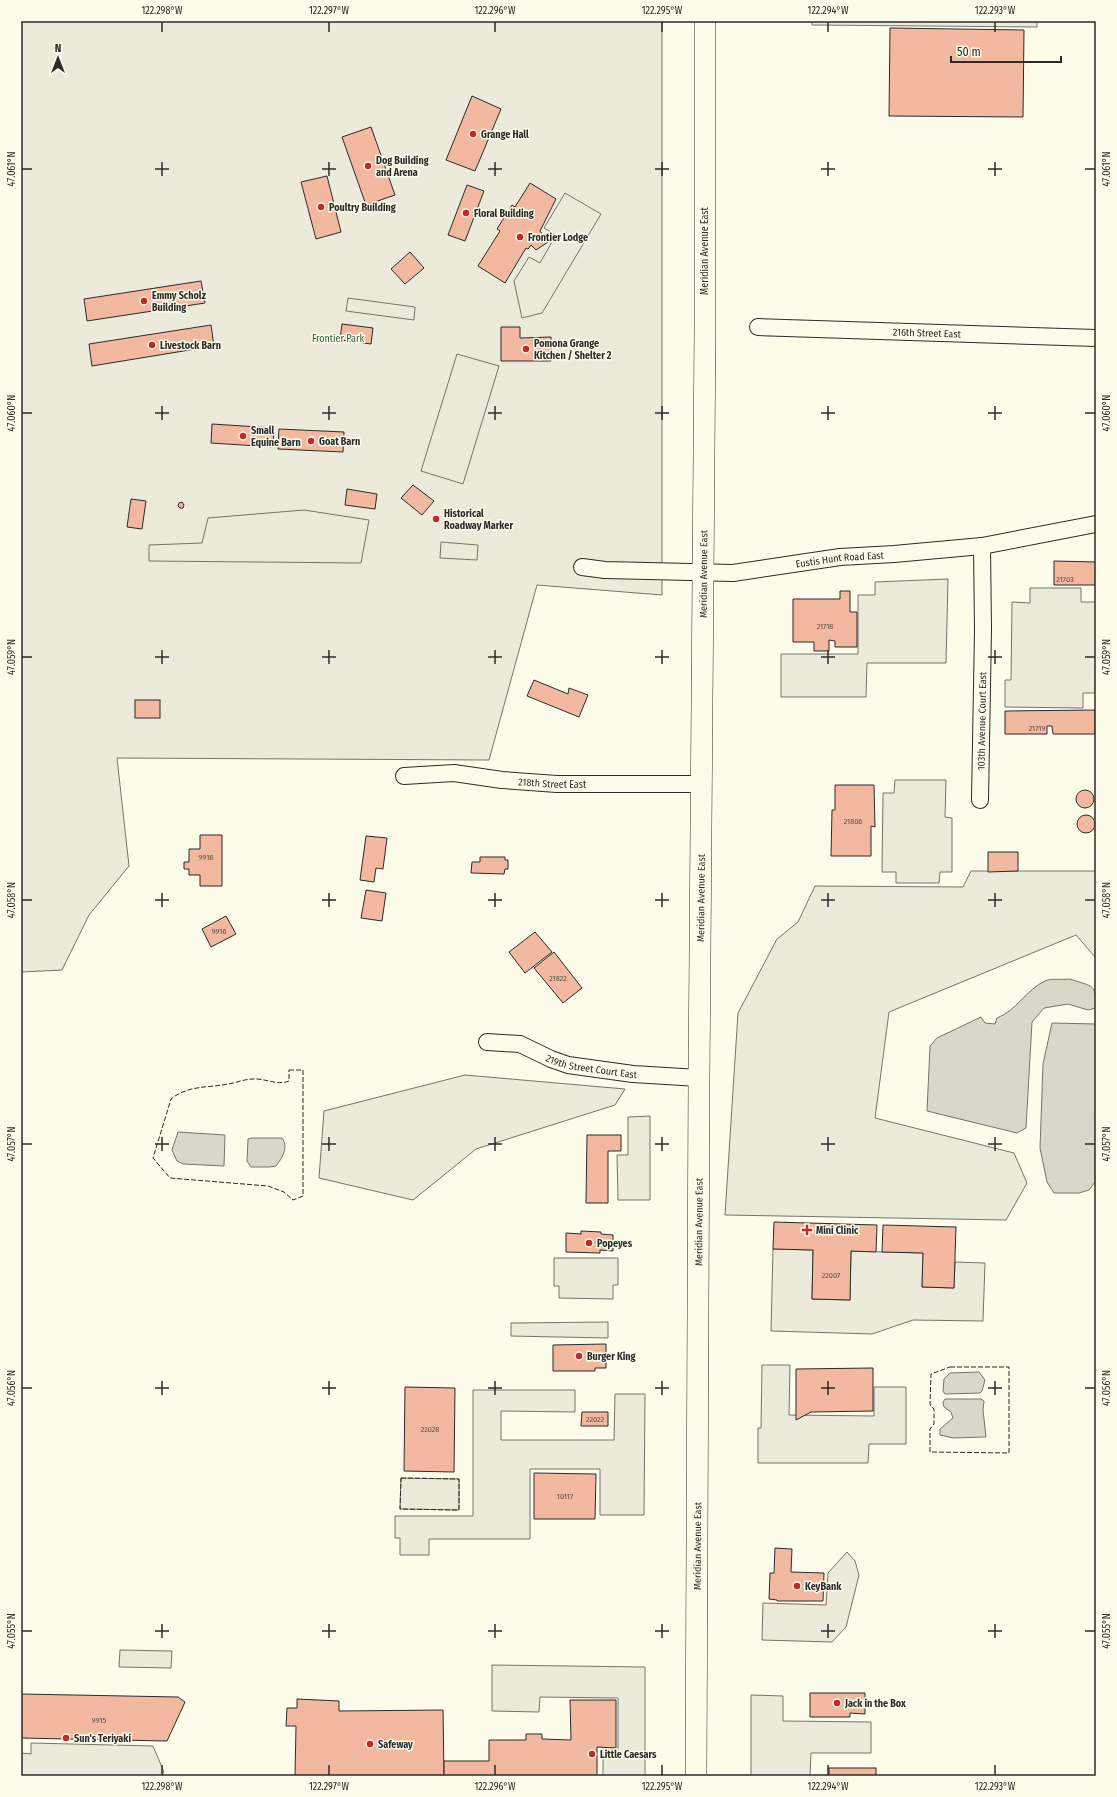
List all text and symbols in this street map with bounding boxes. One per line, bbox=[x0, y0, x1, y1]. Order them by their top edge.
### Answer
text: 122.298°W bbox=[141, 5, 183, 17]
text: 122.297°W bbox=[309, 5, 350, 17]
text: 122.296°W bbox=[474, 5, 516, 17]
text: 122.295°W bbox=[642, 5, 683, 17]
text: 122.294°W bbox=[808, 5, 849, 17]
text: 122.293°W bbox=[975, 5, 1016, 17]
north arrow bbox=[38, 38, 78, 78]
scale bar bbox=[951, 38, 1061, 64]
text: N bbox=[55, 42, 61, 55]
text: 50 m bbox=[957, 45, 981, 59]
marker: Grange Hall bbox=[468, 129, 478, 139]
place label: Grange Hall bbox=[481, 129, 529, 141]
text: 47.061°N bbox=[6, 151, 18, 187]
text: 47.061°N bbox=[1101, 151, 1113, 187]
place label: Dog Building and Arena bbox=[376, 155, 429, 179]
marker: Dog Building and Arena bbox=[363, 161, 373, 171]
marker: Poultry Building bbox=[316, 202, 326, 212]
place label: Poultry Building bbox=[329, 202, 396, 214]
street label: Meridian Avenue East bbox=[699, 206, 711, 295]
marker: Floral Building bbox=[461, 208, 471, 218]
place label: Floral Building bbox=[474, 208, 534, 220]
marker: Frontier Lodge bbox=[515, 232, 525, 242]
place label: Frontier Lodge bbox=[528, 232, 588, 244]
place label: Emmy Scholz Building bbox=[152, 290, 207, 314]
marker: Emmy Scholz Building bbox=[139, 296, 149, 306]
street label: 216th Street East bbox=[893, 326, 962, 341]
park label: Frontier Park bbox=[312, 333, 364, 345]
place label: Pomona Grange Kitchen / Shelter 2 bbox=[534, 338, 612, 362]
marker: Livestock Barn bbox=[147, 340, 157, 350]
place label: Livestock Barn bbox=[160, 340, 221, 352]
marker: Pomona Grange Kitchen / Shelter 2 bbox=[521, 344, 531, 354]
text: 47.060°N bbox=[6, 395, 18, 431]
text: 47.060°N bbox=[1101, 395, 1113, 431]
place label: Small Equine Barn bbox=[251, 425, 301, 449]
marker: Small Equine Barn bbox=[238, 431, 248, 441]
marker: Goat Barn bbox=[306, 436, 316, 446]
place label: Goat Barn bbox=[319, 436, 360, 448]
place label: Historical Roadway Marker bbox=[444, 508, 513, 532]
marker: Historical Roadway Marker bbox=[431, 514, 441, 524]
street label: Meridian Avenue East bbox=[698, 529, 710, 618]
street label: Eustis Hunt Road East bbox=[795, 550, 885, 571]
house number: 21703 bbox=[1056, 575, 1074, 584]
house number: 21718 bbox=[817, 622, 833, 631]
text: 47.059°N bbox=[6, 639, 18, 675]
text: 47.059°N bbox=[1101, 639, 1113, 675]
street label: 103th Avenue Court East bbox=[976, 671, 989, 770]
house number: 21719 bbox=[1029, 724, 1045, 733]
street label: 218th Street East bbox=[518, 776, 587, 791]
house number: 21806 bbox=[844, 817, 862, 826]
house number: 9918 bbox=[199, 853, 213, 862]
street label: Meridian Avenue East bbox=[695, 853, 708, 942]
text: 47.058°N bbox=[6, 882, 18, 918]
text: 47.058°N bbox=[1101, 882, 1113, 918]
house number: 9916 bbox=[212, 927, 226, 936]
house number: 21822 bbox=[549, 974, 567, 983]
street label: 219th Street Court East bbox=[544, 1052, 638, 1081]
text: 47.057°N bbox=[6, 1126, 18, 1162]
text: 47.057°N bbox=[1101, 1126, 1113, 1162]
street label: Meridian Avenue East bbox=[693, 1177, 706, 1266]
marker: Mini Clinic bbox=[801, 1224, 813, 1236]
place label: Mini Clinic bbox=[816, 1225, 859, 1237]
marker: Popeyes bbox=[584, 1238, 594, 1248]
place label: Popeyes bbox=[597, 1238, 633, 1250]
house number: 22007 bbox=[822, 1271, 841, 1280]
marker: Burger King bbox=[574, 1351, 584, 1361]
place label: Burger King bbox=[587, 1351, 636, 1363]
text: 47.056°N bbox=[6, 1370, 18, 1406]
text: 47.056°N bbox=[1101, 1370, 1113, 1406]
house number: 22022 bbox=[586, 1415, 605, 1424]
house number: 22028 bbox=[421, 1425, 439, 1434]
house number: 10117 bbox=[557, 1492, 574, 1501]
street label: Meridian Avenue East bbox=[692, 1501, 704, 1590]
marker: KeyBank bbox=[792, 1581, 802, 1591]
place label: KeyBank bbox=[805, 1581, 842, 1593]
text: 47.055°N bbox=[6, 1613, 18, 1649]
text: 47.055°N bbox=[1101, 1613, 1113, 1649]
marker: Jack in the Box bbox=[832, 1698, 842, 1708]
place label: Jack in the Box bbox=[844, 1698, 906, 1710]
house number: 9915 bbox=[92, 1716, 107, 1725]
marker: Sun's Teriyaki bbox=[61, 1733, 71, 1743]
place label: Sun's Teriyaki bbox=[74, 1733, 131, 1745]
marker: Safeway bbox=[365, 1739, 375, 1749]
place label: Safeway bbox=[378, 1739, 413, 1751]
marker: Little Caesars bbox=[587, 1749, 597, 1759]
place label: Little Caesars bbox=[600, 1749, 657, 1761]
text: 122.298°W bbox=[141, 1781, 183, 1793]
text: 122.297°W bbox=[309, 1781, 350, 1793]
text: 122.296°W bbox=[474, 1781, 516, 1793]
text: 122.295°W bbox=[642, 1781, 683, 1793]
text: 122.294°W bbox=[808, 1781, 849, 1793]
text: 122.293°W bbox=[975, 1781, 1016, 1793]

